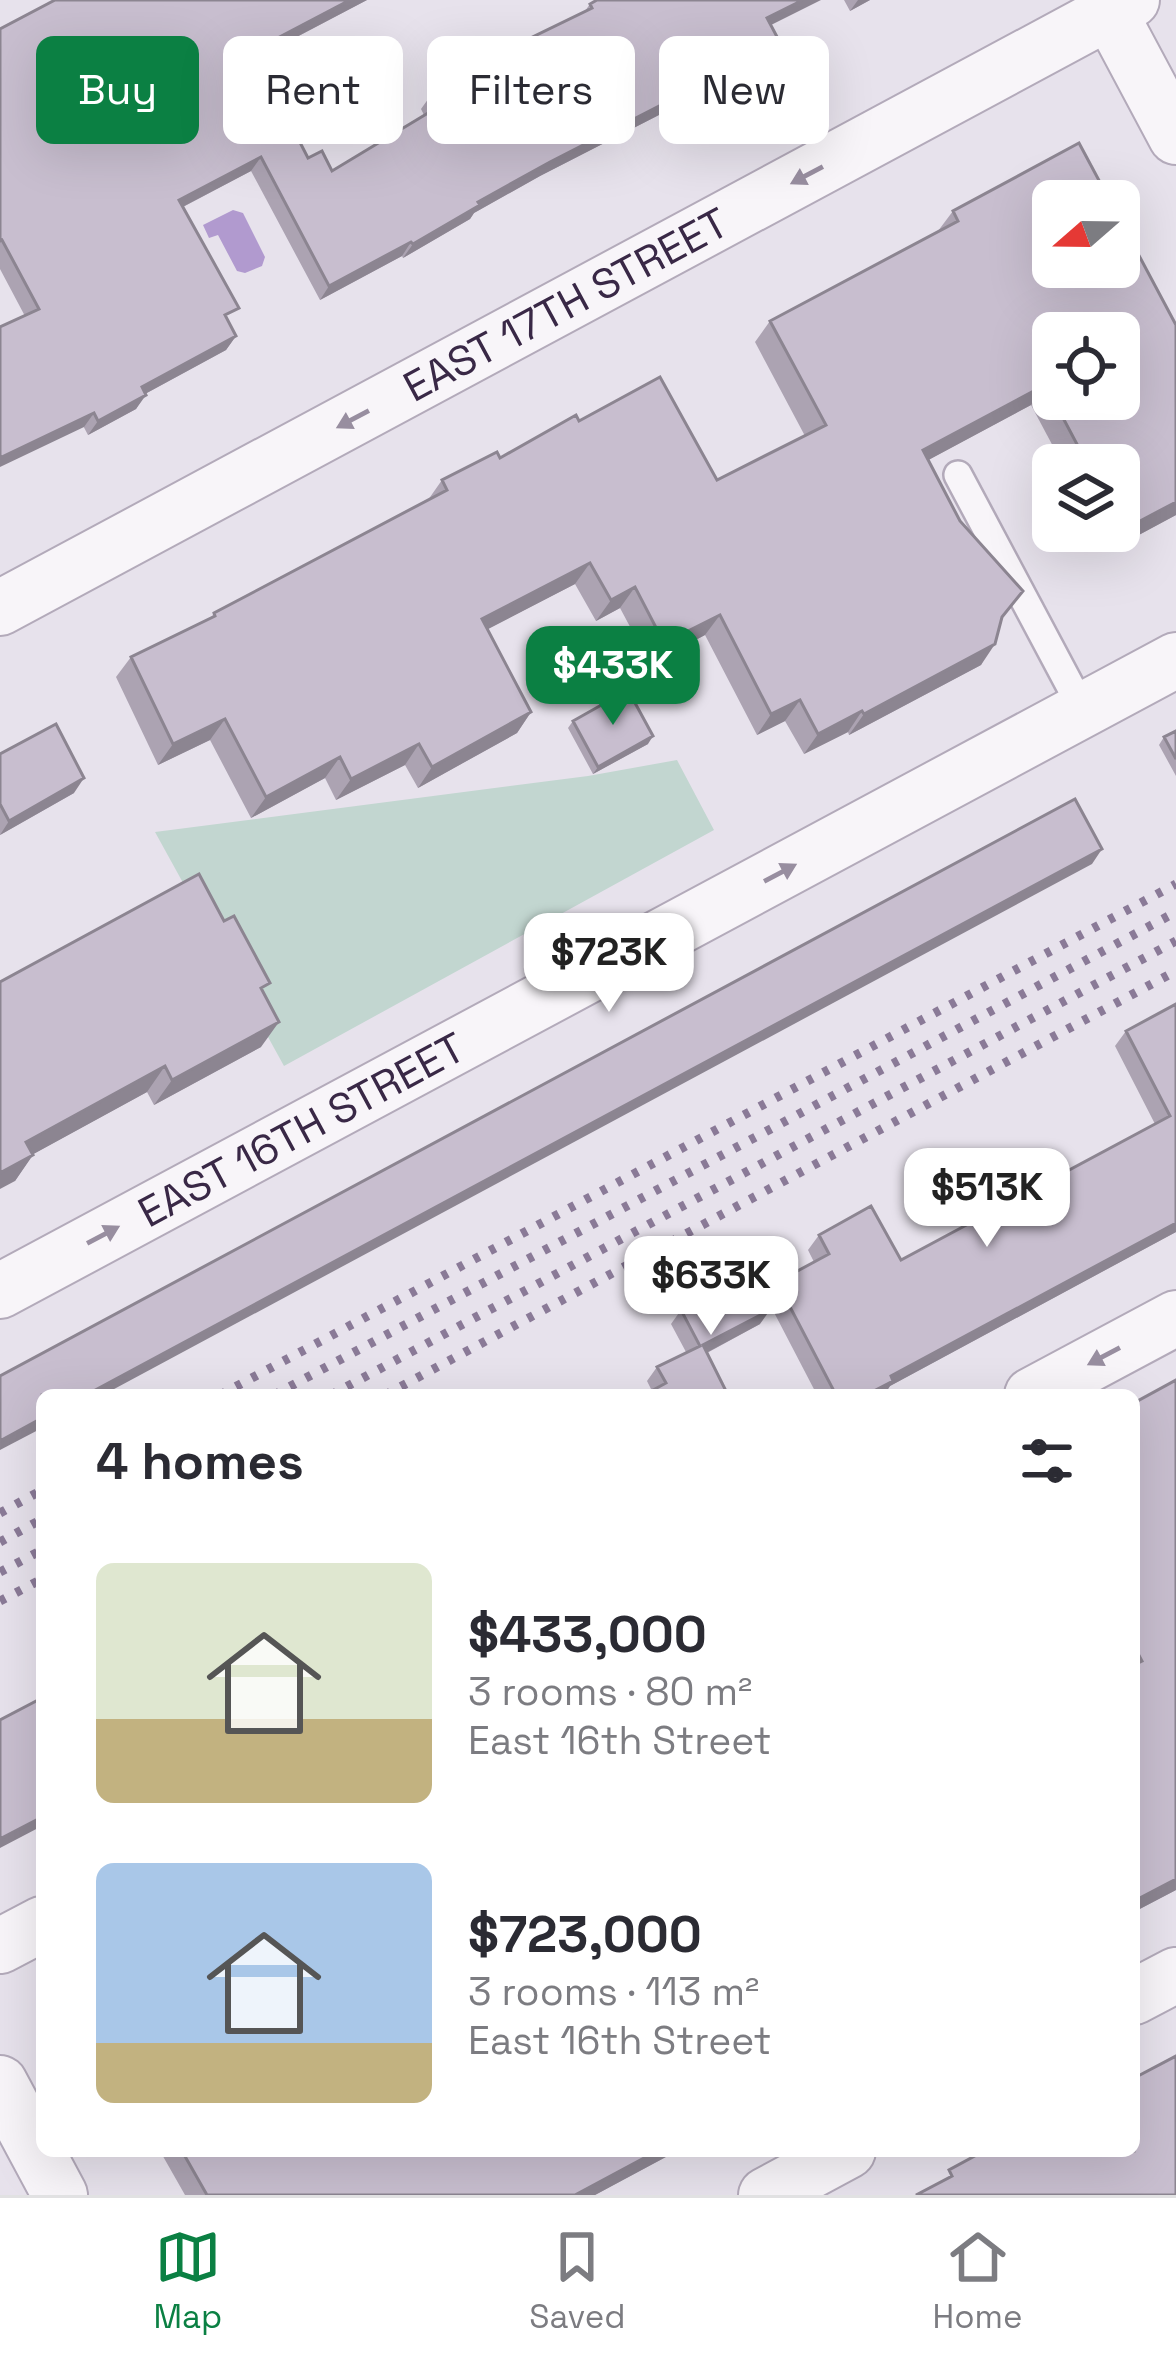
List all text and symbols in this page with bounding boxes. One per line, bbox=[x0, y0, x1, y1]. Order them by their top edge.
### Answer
chip: Buy bbox=[36, 36, 199, 144]
chip: Rent bbox=[223, 36, 403, 144]
chip: Filters bbox=[427, 36, 635, 144]
chip: New bbox=[659, 36, 829, 144]
one-way arrow bbox=[790, 164, 825, 185]
north arrow bbox=[1032, 180, 1140, 288]
map controls bbox=[1032, 180, 1140, 552]
street label: EAST 17TH STREET bbox=[394, 196, 737, 413]
button: locate bbox=[1032, 312, 1140, 420]
one-way arrow bbox=[335, 408, 370, 428]
button: layers bbox=[1032, 444, 1140, 552]
pin: $433K bbox=[529, 626, 697, 728]
text: $433K bbox=[553, 640, 673, 689]
one-way arrow bbox=[763, 863, 798, 883]
pin: $723K bbox=[525, 913, 693, 1015]
text: $723K bbox=[551, 927, 667, 976]
street label: EAST 16TH STREET bbox=[129, 1021, 474, 1239]
pin: $513K bbox=[903, 1148, 1071, 1250]
text: $513K bbox=[931, 1162, 1043, 1211]
one-way arrow bbox=[86, 1225, 121, 1246]
pin: $633K bbox=[627, 1236, 795, 1338]
text: $633K bbox=[651, 1250, 771, 1299]
one-way arrow bbox=[1086, 1345, 1121, 1366]
icon: filters bbox=[1014, 1428, 1080, 1494]
text: 4 homes bbox=[96, 1429, 304, 1494]
text: $433,000 bbox=[468, 1602, 707, 1667]
icon: home bbox=[192, 1611, 336, 1755]
text: 3 rooms · 80 m² bbox=[468, 1667, 752, 1716]
text: East 16th Street bbox=[468, 1716, 772, 1765]
text: $723,000 bbox=[468, 1902, 702, 1967]
icon: home bbox=[192, 1911, 336, 2055]
text: 3 rooms · 113 m² bbox=[468, 1967, 759, 2016]
text: East 16th Street bbox=[468, 2016, 772, 2065]
tab: Map bbox=[154, 2224, 222, 2338]
tab: Saved bbox=[529, 2224, 626, 2338]
tab: Home bbox=[933, 2224, 1022, 2338]

